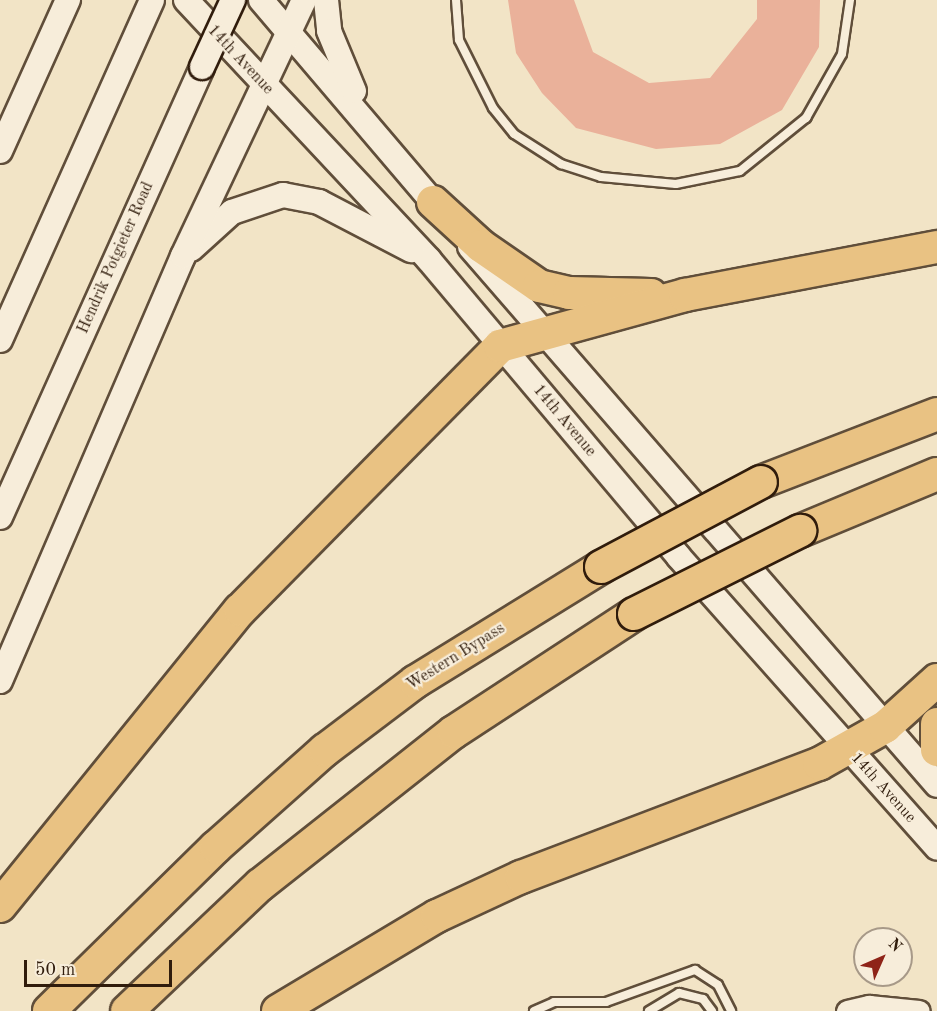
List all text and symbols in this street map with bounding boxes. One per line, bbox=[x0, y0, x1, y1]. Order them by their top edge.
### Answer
street label: 14th Avenue bbox=[203, 21, 277, 99]
street label: Hendrik Potgieter Road bbox=[74, 179, 158, 337]
street label: 14th Avenue bbox=[528, 381, 600, 461]
street label: Western Bypass bbox=[403, 619, 509, 695]
street label: 14th Avenue bbox=[846, 749, 920, 827]
north arrow bbox=[853, 927, 913, 987]
text: N bbox=[884, 936, 904, 956]
scale bar bbox=[27, 948, 176, 986]
text: 50 m bbox=[35, 961, 75, 979]

